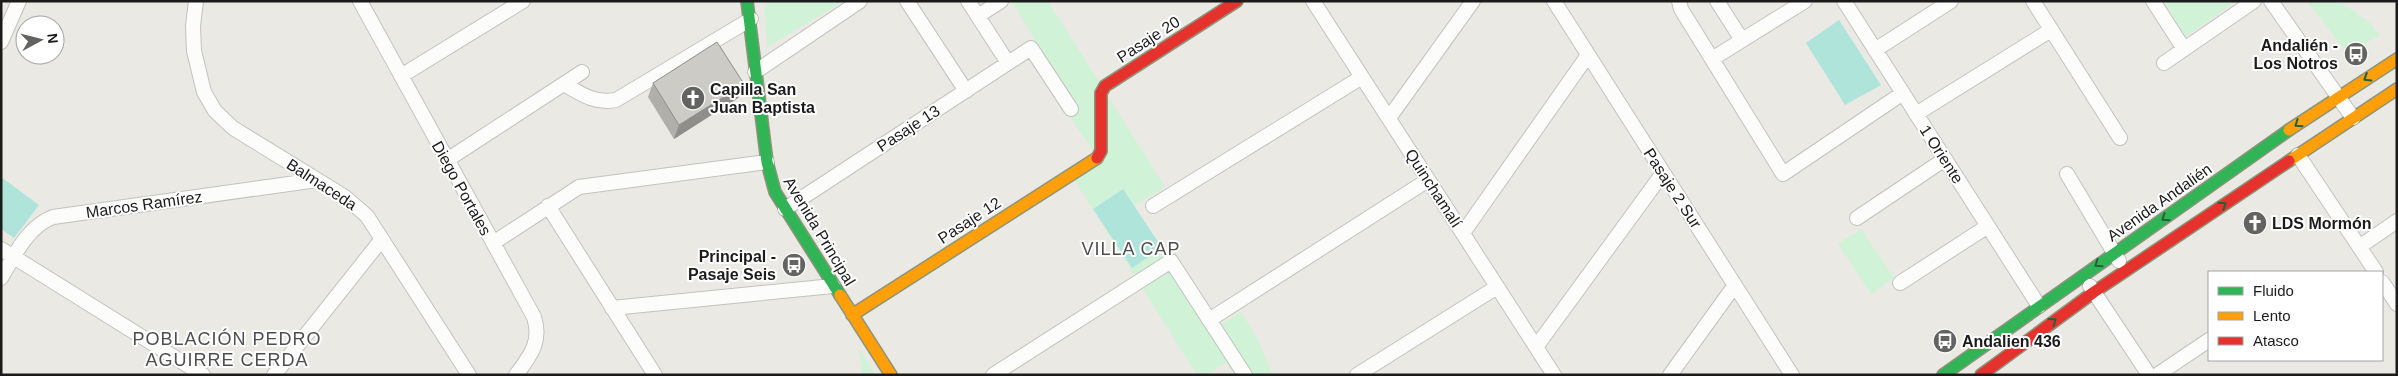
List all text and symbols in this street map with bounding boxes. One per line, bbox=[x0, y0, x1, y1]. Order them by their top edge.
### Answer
street label: Pasaje 20 bbox=[1114, 13, 1183, 66]
north arrow bbox=[15, 15, 65, 65]
text: N bbox=[44, 32, 61, 44]
place label: Andalién - Los Notros bbox=[2254, 37, 2338, 72]
bus stop icon: Andalién - Los Notros bbox=[2343, 41, 2369, 67]
one-way arrow bbox=[2364, 72, 2373, 81]
place label: Capilla San Juan Baptista bbox=[710, 81, 815, 116]
church icon: Capilla San Juan Baptista bbox=[680, 85, 706, 111]
street label: Pasaje 13 bbox=[874, 102, 943, 155]
one-way arrow bbox=[2294, 118, 2303, 127]
street label: 1 Oriente bbox=[1917, 122, 1967, 187]
street label: Diego Portales bbox=[429, 138, 494, 238]
street label: Pasaje 2 Sur bbox=[1641, 145, 1705, 232]
street label: Quinchamalí bbox=[1402, 146, 1465, 231]
street label: Balmaceda bbox=[284, 155, 360, 213]
street label: Avenida Andalién bbox=[2104, 160, 2215, 245]
street label: Avenida Principal bbox=[781, 174, 859, 288]
street label: Marcos Ramírez bbox=[85, 188, 203, 221]
street label: Pasaje 12 bbox=[935, 194, 1004, 247]
one-way arrow bbox=[2217, 202, 2227, 211]
church icon: LDS Mormón bbox=[2242, 210, 2268, 236]
one-way arrow bbox=[2161, 212, 2171, 221]
place label: LDS Mormón bbox=[2272, 215, 2372, 232]
district label: VILLA CAP bbox=[1081, 239, 1181, 259]
place label: Principal - Pasaje Seis bbox=[688, 248, 776, 283]
bus stop icon: Principal - Pasaje Seis bbox=[781, 252, 807, 278]
one-way arrow bbox=[2094, 258, 2104, 267]
legend bbox=[2208, 271, 2383, 361]
text: Fluido bbox=[2253, 282, 2294, 299]
text: Lento bbox=[2253, 307, 2291, 324]
one-way arrow bbox=[2047, 318, 2057, 327]
district label: POBLACIÓN PEDRO AGUIRRE CERDA bbox=[132, 328, 322, 370]
bus stop icon: Andalien 436 bbox=[1932, 328, 1958, 354]
text: Atasco bbox=[2253, 332, 2299, 349]
place label: Andalien 436 bbox=[1962, 333, 2061, 350]

